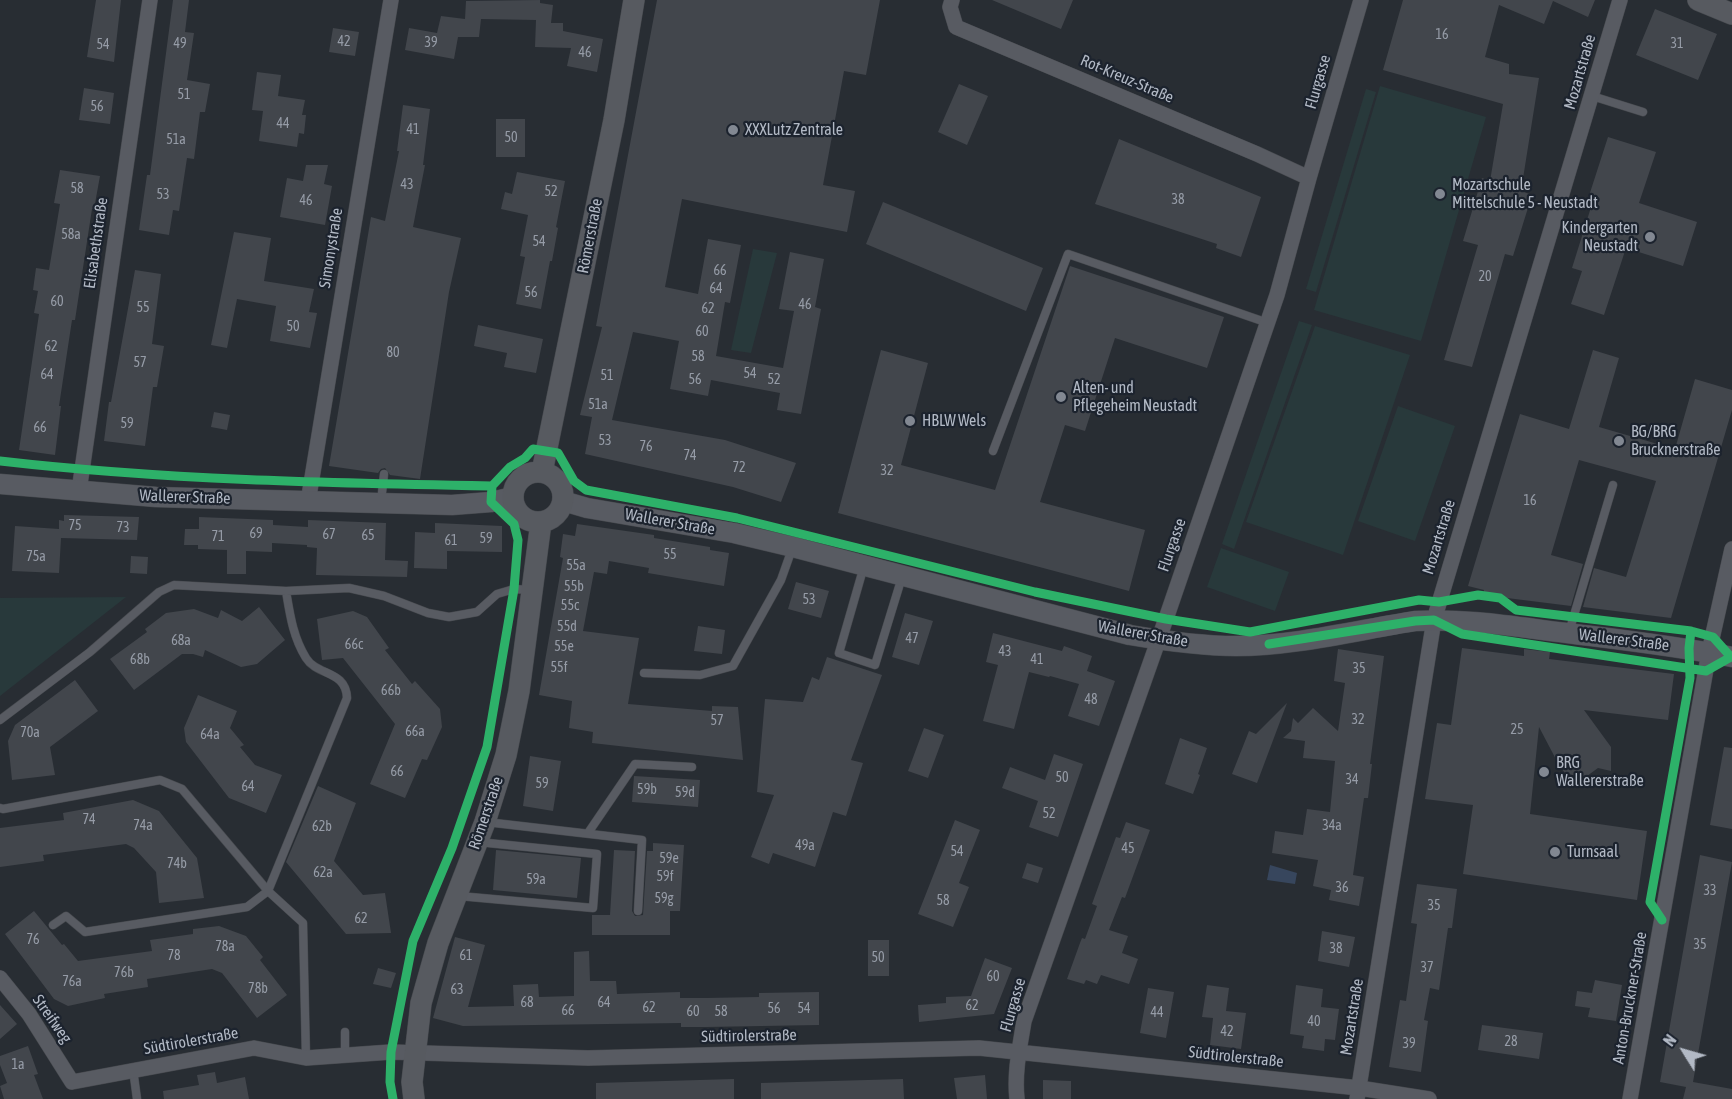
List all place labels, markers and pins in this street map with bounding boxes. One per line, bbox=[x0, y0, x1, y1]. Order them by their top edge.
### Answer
place label: XXXLutz Zentrale bbox=[745, 120, 843, 140]
marker: XXXLutz Zentrale bbox=[726, 123, 740, 137]
place label: Mozartschule Mittelschule 5 - Neustadt bbox=[1452, 175, 1598, 213]
marker: Mozartschule Mittelschule 5 - Neustadt bbox=[1433, 187, 1447, 201]
place label: Kindergarten Neustadt bbox=[1562, 218, 1638, 256]
marker: Kindergarten Neustadt bbox=[1643, 230, 1657, 244]
place label: Alten- und Pflegeheim Neustadt bbox=[1073, 378, 1197, 416]
marker: Alten- und Pflegeheim Neustadt bbox=[1054, 390, 1068, 404]
place label: HBLW Wels bbox=[922, 411, 986, 431]
marker: HBLW Wels bbox=[903, 414, 917, 428]
place label: BG/BRG Brucknerstraße bbox=[1631, 422, 1721, 460]
marker: BG/BRG Brucknerstraße bbox=[1612, 434, 1626, 448]
place label: BRG Wallererstraße bbox=[1556, 753, 1644, 791]
marker: BRG Wallererstraße bbox=[1537, 765, 1551, 779]
place label: Turnsaal bbox=[1567, 842, 1618, 862]
marker: Turnsaal bbox=[1548, 845, 1562, 859]

